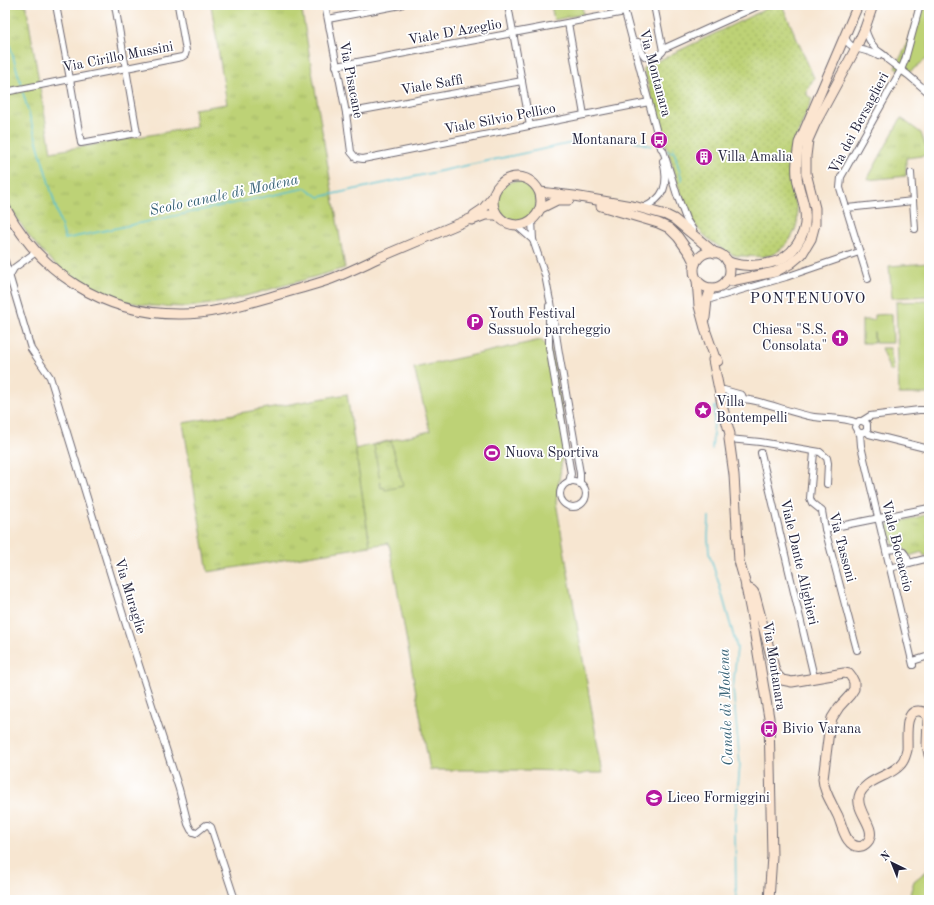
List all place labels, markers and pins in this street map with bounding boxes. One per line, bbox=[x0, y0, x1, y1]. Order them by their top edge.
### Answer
bus stop icon: Montanara I bbox=[649, 130, 669, 150]
place label: Montanara I bbox=[571, 133, 646, 147]
building icon: Villa Amalia bbox=[694, 147, 714, 167]
place label: Villa Amalia bbox=[717, 150, 793, 164]
place label: Youth Festival Sassuolo parcheggio bbox=[488, 307, 611, 337]
parking icon: Youth Festival Sassuolo parcheggio bbox=[465, 312, 485, 332]
place label: Chiesa "S.S. Consolata" bbox=[752, 323, 827, 353]
church icon: Chiesa "S.S. Consolata" bbox=[830, 328, 850, 348]
place label: Villa Bontempelli bbox=[716, 395, 788, 425]
place icon: Villa Bontempelli bbox=[693, 400, 713, 420]
sports icon: Nuova Sportiva bbox=[482, 443, 502, 463]
place label: Nuova Sportiva bbox=[505, 446, 599, 460]
bus stop icon: Bivio Varana bbox=[759, 719, 779, 739]
place label: Bivio Varana bbox=[782, 722, 861, 736]
school or university icon: Liceo Formiggini bbox=[644, 788, 664, 808]
place label: Liceo Formiggini bbox=[667, 791, 770, 805]

